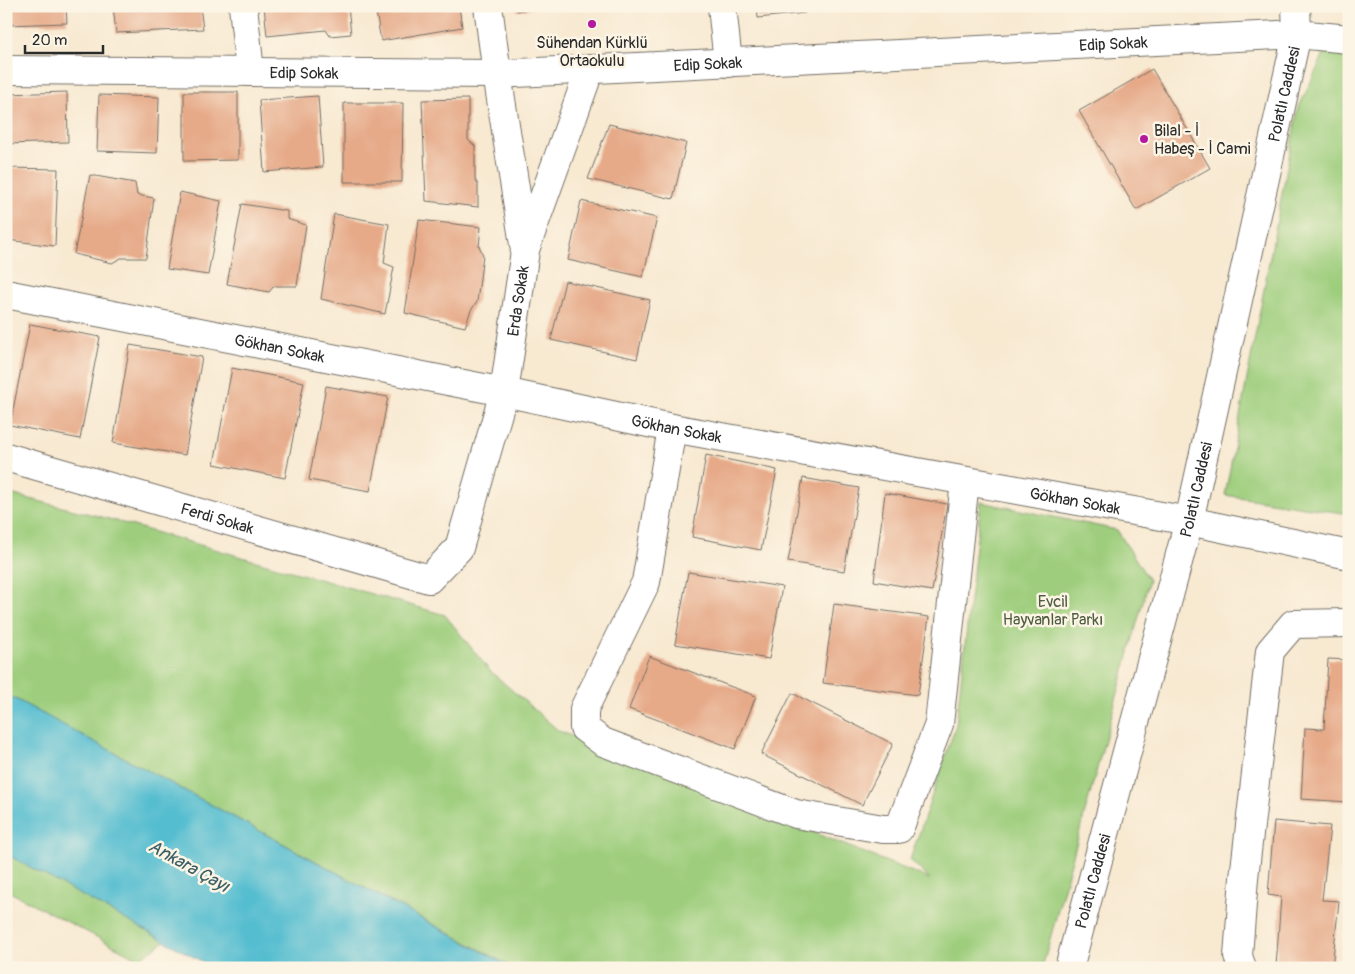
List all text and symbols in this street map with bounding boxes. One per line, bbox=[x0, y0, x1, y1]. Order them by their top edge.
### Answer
marker: Sühendan Kürklü Ortaokulu bbox=[586, 18, 598, 30]
scale bar bbox=[25, 22, 102, 54]
text: 20 m bbox=[32, 31, 67, 50]
street label: Edip Sokak bbox=[1078, 32, 1148, 56]
place label: Sühendan Kürklü Ortaokulu bbox=[536, 33, 648, 71]
street label: Polatlı Caddesi bbox=[1264, 45, 1305, 144]
street label: Edip Sokak bbox=[673, 53, 743, 76]
street label: Edip Sokak bbox=[269, 63, 339, 84]
place label: Bilal - İ Habeş - İ Cami bbox=[1154, 121, 1251, 159]
marker: Bilal - İ Habeş - İ Cami bbox=[1138, 133, 1150, 145]
street label: Erda Sokak bbox=[503, 264, 534, 338]
street label: Gökhan Sokak bbox=[233, 330, 327, 368]
street label: Gökhan Sokak bbox=[629, 411, 724, 448]
street label: Polatlı Caddesi bbox=[1176, 440, 1217, 540]
street label: Gökhan Sokak bbox=[1028, 484, 1122, 520]
street label: Ferdi Sokak bbox=[178, 499, 256, 539]
park label: Evcil Hayvanlar Parkı bbox=[1003, 592, 1103, 630]
street label: Polatlı Caddesi bbox=[1071, 832, 1116, 931]
water label: Ankara Çayı bbox=[144, 835, 234, 899]

